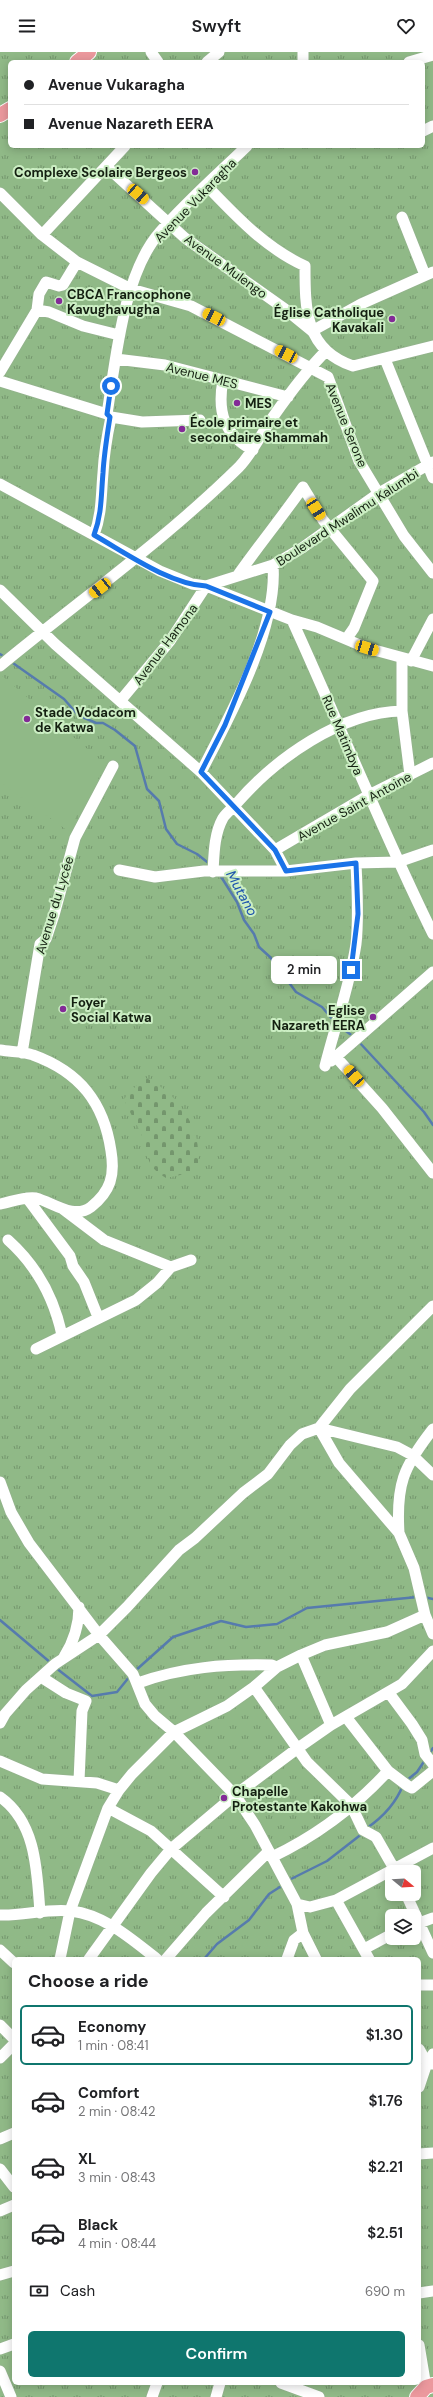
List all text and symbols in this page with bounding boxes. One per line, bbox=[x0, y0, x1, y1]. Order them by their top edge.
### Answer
text: Swyft bbox=[192, 14, 241, 38]
icon: menu bbox=[16, 15, 38, 37]
icon: heart bbox=[395, 15, 417, 37]
text: Avenue Vukaragha bbox=[48, 75, 185, 95]
text: Avenue Nazareth EERA bbox=[48, 114, 214, 134]
street label: Avenue Vukaragha bbox=[151, 155, 240, 246]
place label: Complexe Scolaire Bergeos bbox=[14, 164, 187, 181]
marker: Complexe Scolaire Bergeos bbox=[190, 167, 200, 177]
car bbox=[125, 182, 151, 206]
street label: Avenue Mulengo bbox=[181, 231, 271, 302]
place label: CBCA Francophone Kavughavugha bbox=[67, 286, 191, 318]
marker: CBCA Francophone Kavughavugha bbox=[54, 296, 64, 306]
place label: Église Catholique Kavakali bbox=[274, 303, 384, 336]
car bbox=[201, 306, 227, 328]
marker: Église Catholique Kavakali bbox=[387, 314, 397, 324]
car bbox=[273, 343, 299, 365]
street label: Avenue MES bbox=[164, 358, 240, 393]
route start bbox=[102, 377, 120, 395]
street label: Avenue Serone bbox=[322, 380, 371, 470]
place label: MES bbox=[245, 395, 272, 412]
marker: MES bbox=[232, 398, 242, 408]
place label: École primaire et secondaire Shammah bbox=[190, 413, 328, 446]
marker: École primaire et secondaire Shammah bbox=[177, 424, 187, 434]
street label: Boulevard Mwalimu Kalumbi bbox=[273, 465, 422, 570]
car bbox=[304, 496, 328, 522]
car bbox=[87, 576, 113, 600]
street label: Avenue Hamona bbox=[129, 600, 201, 688]
car bbox=[354, 639, 380, 657]
street label: Rue Matimbya bbox=[318, 693, 367, 778]
place label: Stade Vodacom de Katwa bbox=[35, 704, 136, 736]
marker: Stade Vodacom de Katwa bbox=[22, 714, 32, 724]
street label: Avenue Saint Antoine bbox=[294, 768, 414, 845]
street label: Avenue du Lycée bbox=[32, 854, 77, 956]
water label: Mutano bbox=[222, 867, 262, 919]
callout: 2 min bbox=[271, 956, 337, 984]
text: 2 min bbox=[287, 961, 321, 978]
route end bbox=[342, 961, 360, 979]
place label: Foyer Social Katwa bbox=[71, 994, 152, 1026]
place label: Eglise Nazareth EERA bbox=[272, 1002, 365, 1034]
marker: Foyer Social Katwa bbox=[58, 1004, 68, 1014]
marker: Eglise Nazareth EERA bbox=[368, 1012, 378, 1022]
car bbox=[342, 1063, 366, 1089]
place label: Chapelle Protestante Kakohwa bbox=[232, 1783, 367, 1815]
marker: Chapelle Protestante Kakohwa bbox=[219, 1793, 229, 1803]
north arrow bbox=[385, 1865, 421, 1901]
map controls bbox=[385, 1865, 421, 1945]
button: layers bbox=[385, 1909, 421, 1945]
text: Choose a ride bbox=[28, 1969, 149, 1993]
icon: car bbox=[30, 2017, 66, 2053]
text: Economy bbox=[78, 2017, 146, 2037]
text: $1.30 bbox=[366, 2025, 403, 2045]
text: 1 min · 08:41 bbox=[78, 2037, 149, 2054]
icon: car bbox=[30, 2083, 66, 2119]
text: Comfort bbox=[78, 2083, 139, 2103]
text: $1.76 bbox=[368, 2091, 403, 2111]
text: 2 min · 08:42 bbox=[78, 2103, 155, 2120]
icon: car bbox=[30, 2149, 66, 2185]
text: XL bbox=[78, 2149, 96, 2169]
text: $2.21 bbox=[368, 2157, 403, 2177]
text: 3 min · 08:43 bbox=[78, 2169, 156, 2186]
icon: car bbox=[30, 2215, 66, 2251]
text: Black bbox=[78, 2215, 118, 2235]
text: $2.51 bbox=[367, 2223, 403, 2243]
text: 4 min · 08:44 bbox=[78, 2235, 156, 2252]
icon: cash bbox=[28, 2280, 50, 2302]
text: Cash bbox=[60, 2281, 95, 2301]
text: 690 m bbox=[365, 2283, 405, 2300]
button: Confirm bbox=[28, 2331, 405, 2377]

